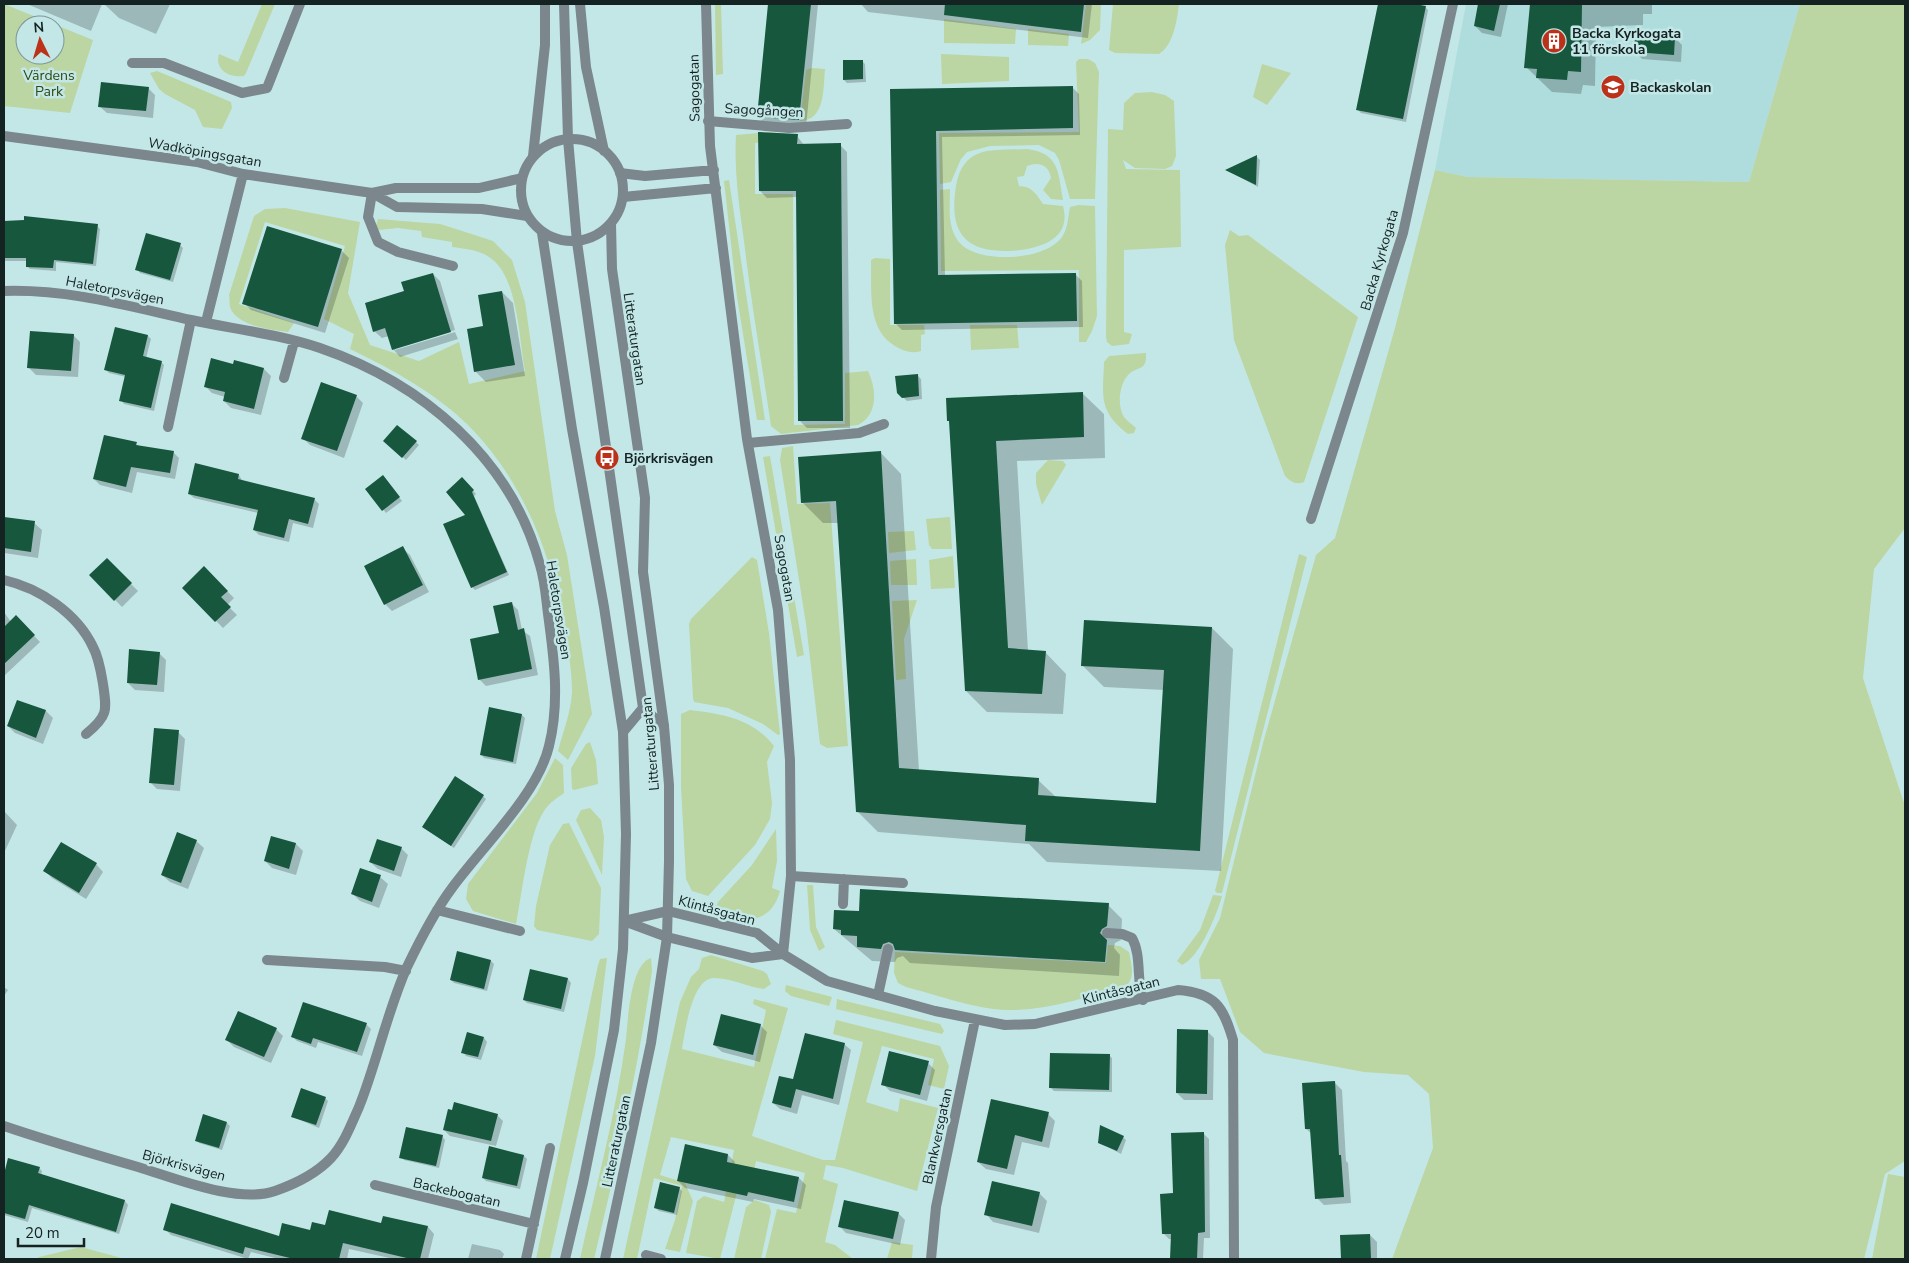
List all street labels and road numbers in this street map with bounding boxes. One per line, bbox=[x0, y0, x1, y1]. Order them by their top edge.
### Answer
street label: Sagogatan bbox=[684, 54, 705, 122]
street label: Sagogången bbox=[724, 99, 804, 122]
street label: Wadköpingsgatan bbox=[147, 133, 263, 172]
street label: Backa Kyrkogata bbox=[1356, 207, 1403, 313]
street label: Haletorpsvägen bbox=[64, 272, 166, 309]
street label: Litteraturgatan bbox=[619, 291, 650, 387]
street label: Sagogatan bbox=[769, 533, 800, 603]
street label: Haletorpsvägen bbox=[541, 559, 576, 661]
street label: Litteraturgatan bbox=[637, 696, 664, 791]
street label: Klintåsgatan bbox=[676, 891, 758, 930]
street label: Klintåsgatan bbox=[1080, 972, 1162, 1009]
street label: Blankversgatan bbox=[918, 1086, 957, 1186]
street label: Litteraturgatan bbox=[597, 1093, 636, 1189]
street label: Björkrisvägen bbox=[140, 1145, 228, 1186]
street label: Backebogatan bbox=[411, 1173, 503, 1212]

